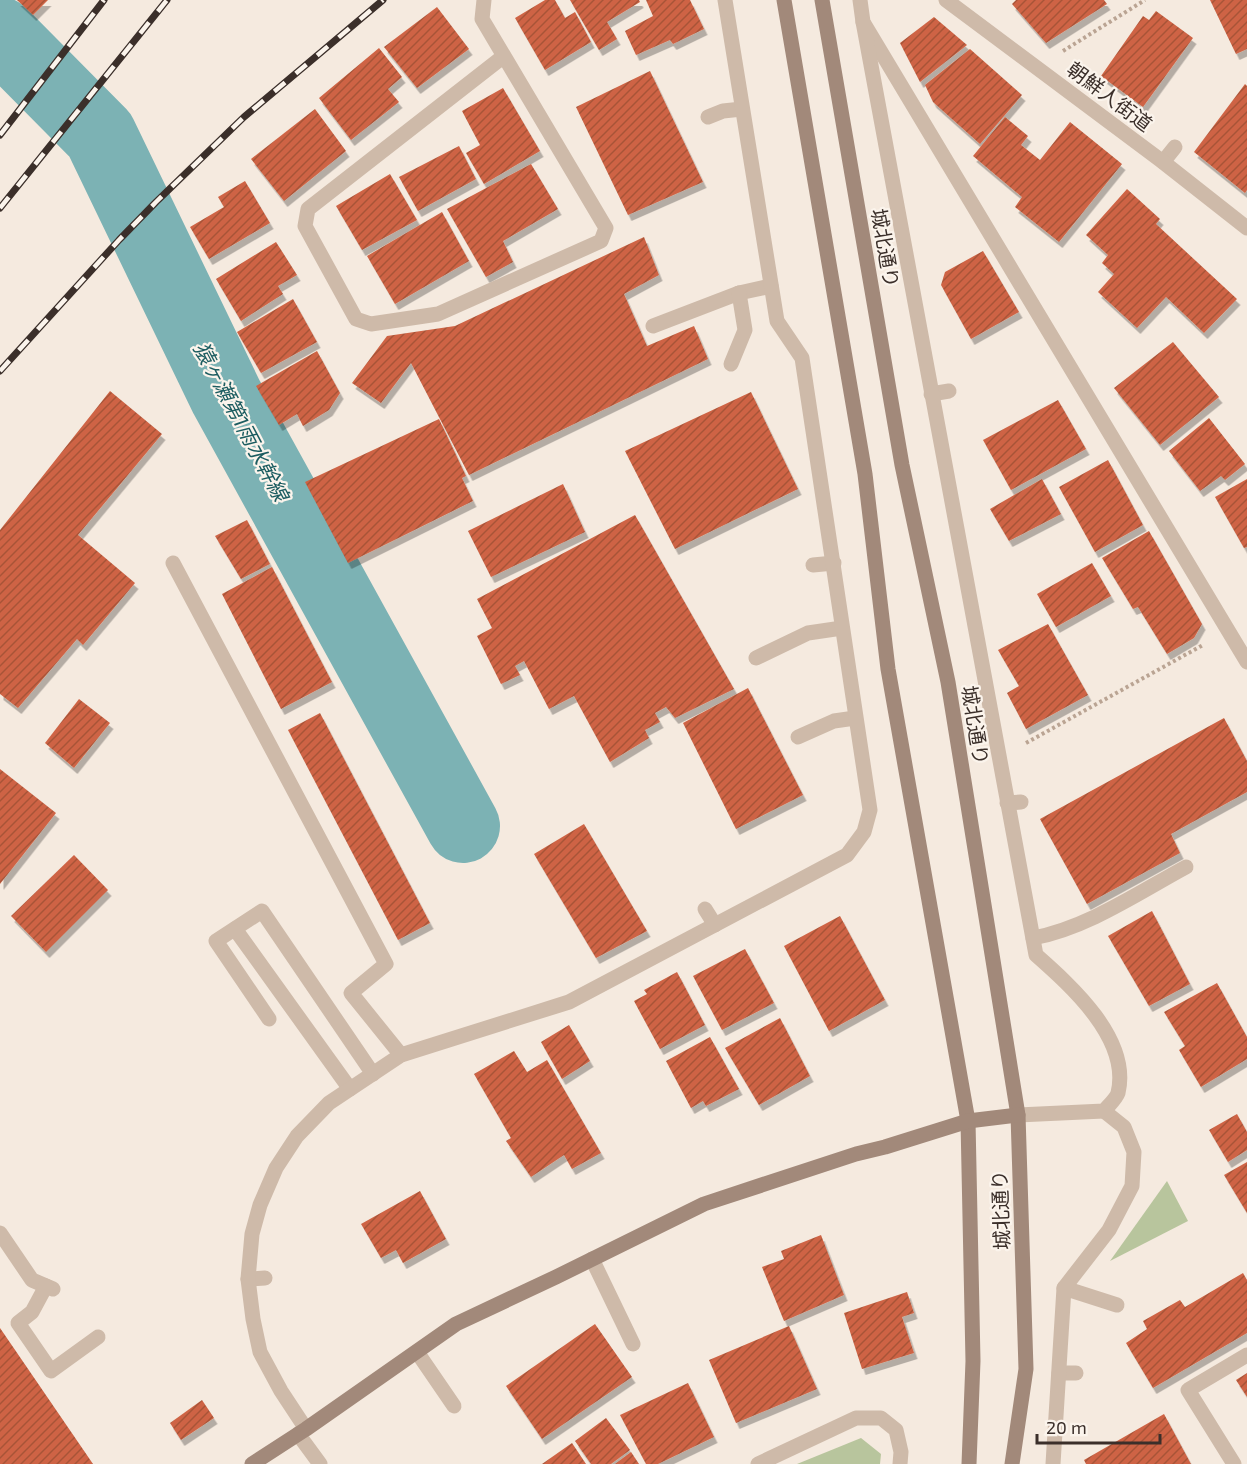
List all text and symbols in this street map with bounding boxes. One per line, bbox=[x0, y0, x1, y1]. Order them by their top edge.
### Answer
street label: 朝鮮人街道 bbox=[1063, 56, 1157, 136]
street label: 城北通り bbox=[867, 207, 905, 289]
water label: 猿ヶ瀬第1雨水幹線 bbox=[190, 337, 296, 507]
street label: 城北通り bbox=[958, 684, 994, 766]
street label: 城北通り bbox=[987, 1170, 1013, 1250]
scale bar bbox=[1037, 1407, 1160, 1445]
text: 20 m bbox=[1046, 1416, 1087, 1438]

